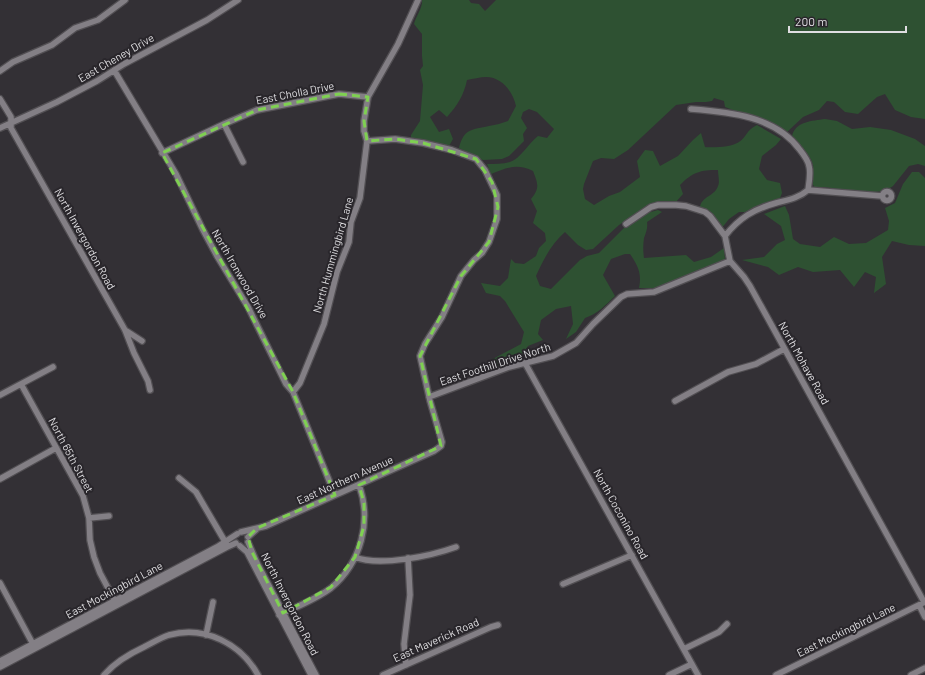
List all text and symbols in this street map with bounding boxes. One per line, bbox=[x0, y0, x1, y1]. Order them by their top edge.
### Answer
scale bar bbox=[789, 8, 906, 34]
text: 200 m bbox=[795, 14, 827, 28]
street label: East Cheney Drive bbox=[75, 30, 156, 85]
street label: East Cholla Drive bbox=[255, 79, 335, 106]
street label: North Invergordon Road bbox=[52, 186, 119, 292]
street label: North Hummingbird Lane bbox=[310, 195, 355, 314]
street label: North Ironwood Drive bbox=[210, 227, 271, 321]
street label: North Mohave Road bbox=[776, 319, 833, 406]
street label: East Foothill Drive North bbox=[438, 339, 552, 388]
street label: North 65th Street bbox=[46, 415, 97, 495]
street label: East Northern Avenue bbox=[295, 452, 395, 507]
street label: North Coconino Road bbox=[591, 466, 652, 561]
street label: North Invergordon Road bbox=[259, 550, 322, 657]
street label: East Mockingbird Lane bbox=[63, 558, 165, 621]
street label: East Mockingbird Lane bbox=[794, 600, 897, 659]
street label: East Maverick Road bbox=[391, 615, 481, 664]

